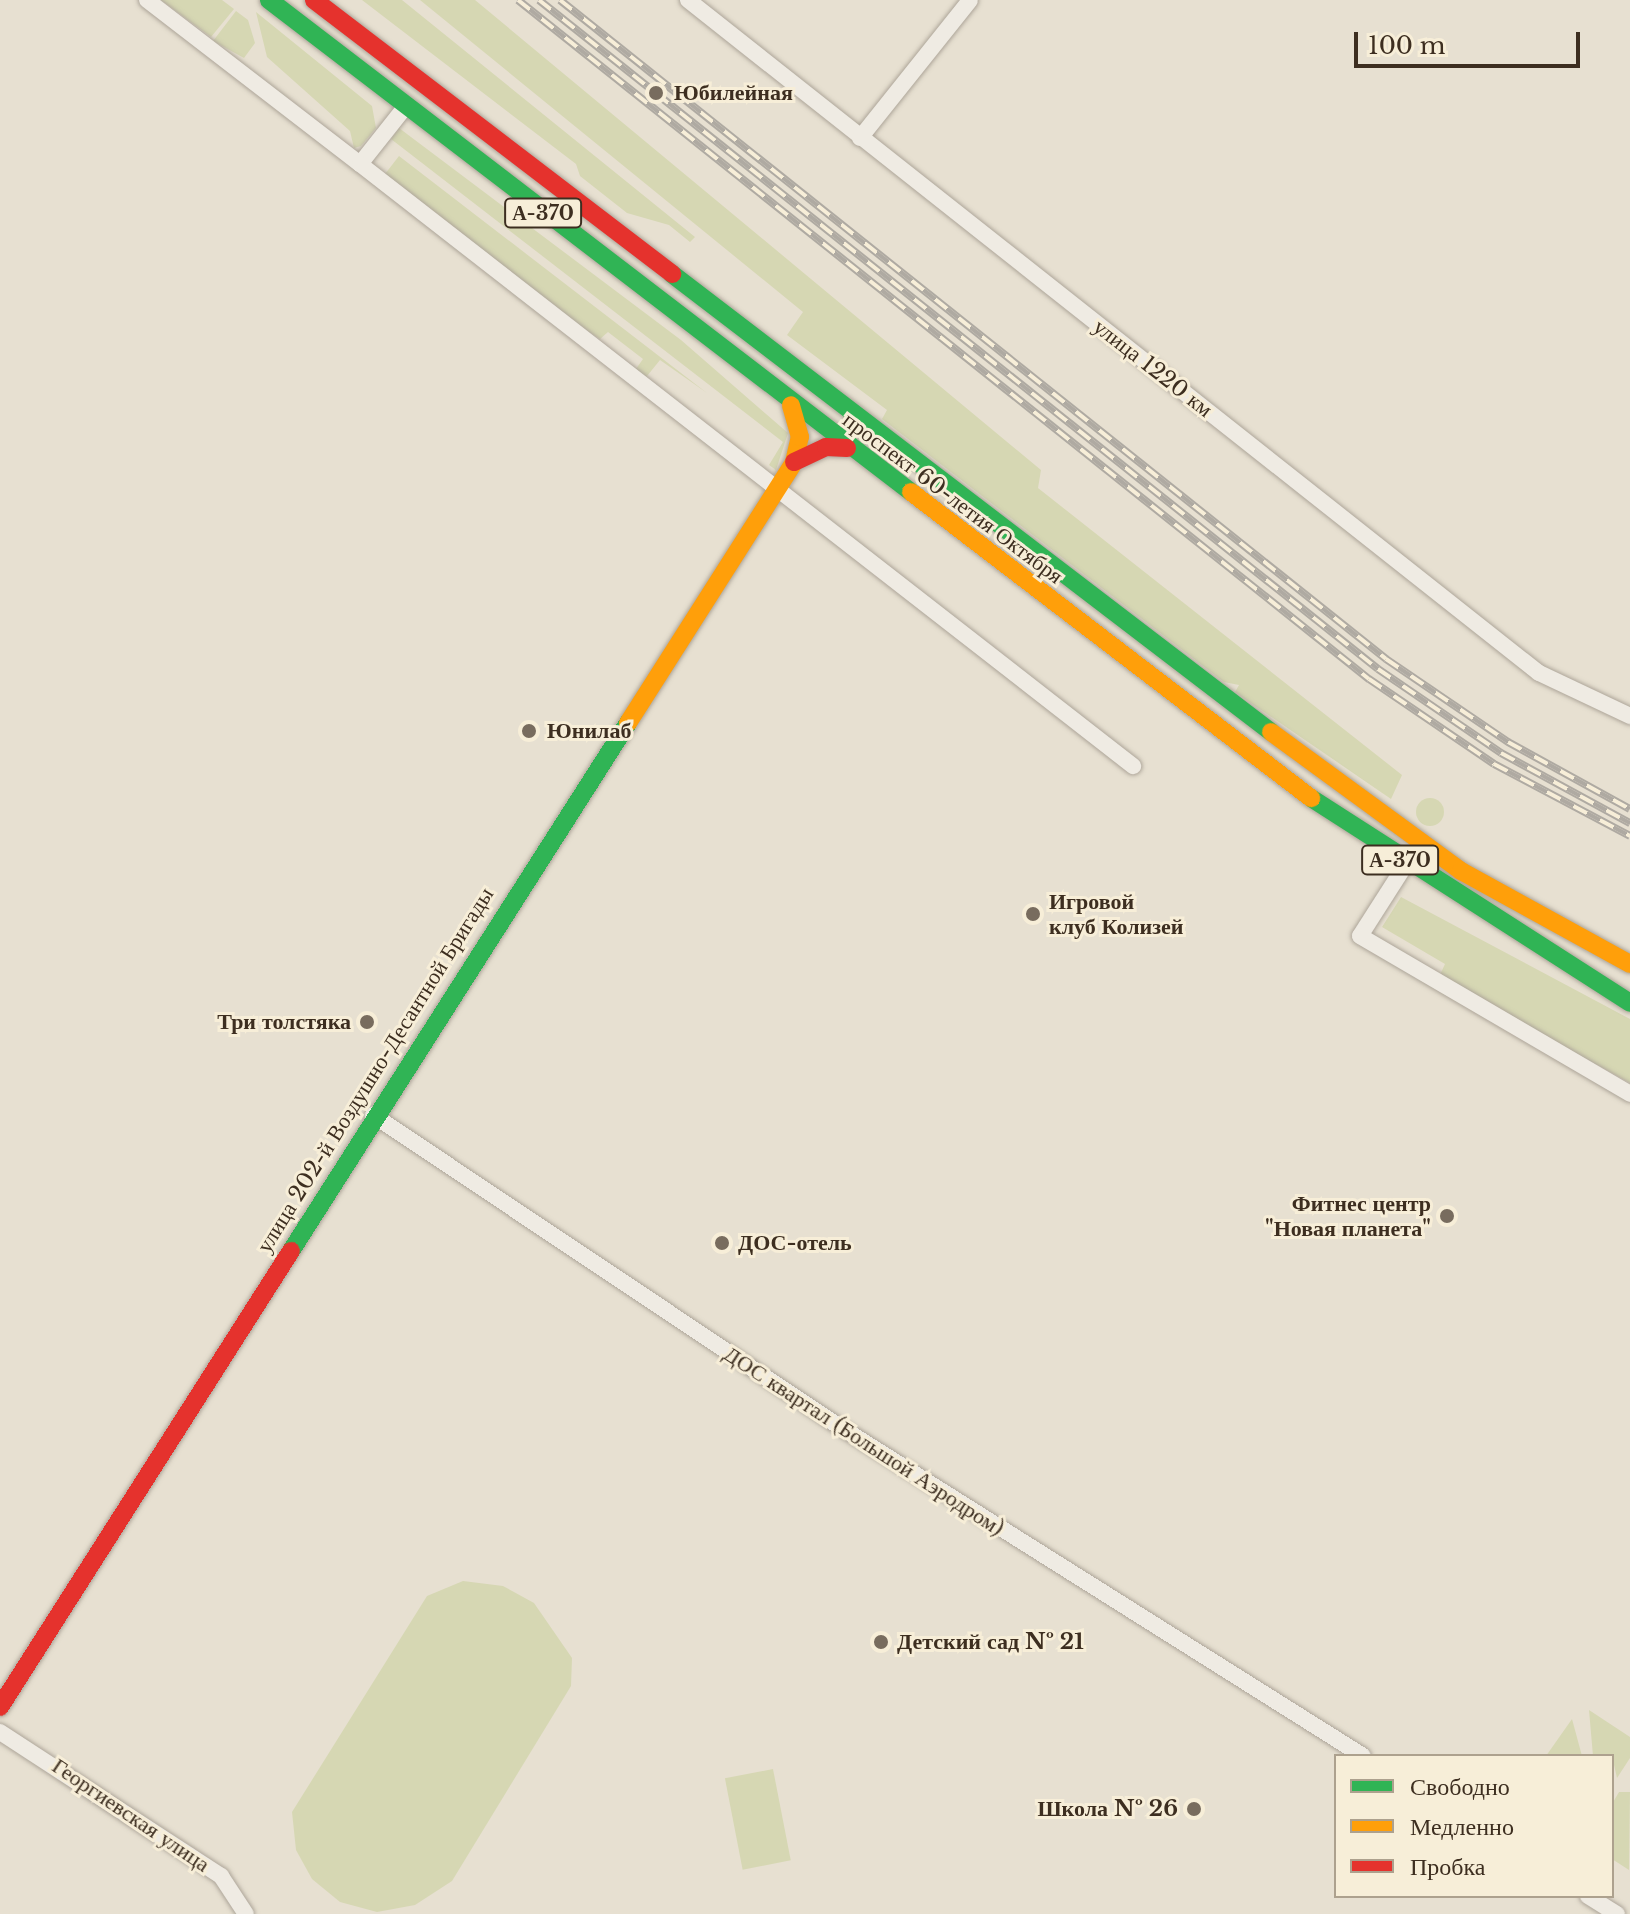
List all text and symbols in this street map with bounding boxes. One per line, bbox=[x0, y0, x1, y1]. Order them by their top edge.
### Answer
scale bar bbox=[1358, 16, 1584, 66]
text: 100 m bbox=[1368, 31, 1446, 60]
place label: Юбилейная bbox=[674, 80, 793, 106]
marker: Юбилейная bbox=[645, 82, 667, 104]
road number: А-370 bbox=[503, 197, 583, 229]
street label: улица 1220 км bbox=[1088, 313, 1218, 423]
street label: проспект 60-летия Октября bbox=[838, 407, 1068, 589]
place label: Юнилаб bbox=[547, 718, 631, 744]
marker: Юнилаб bbox=[518, 720, 540, 742]
road number: А-370 bbox=[1360, 844, 1440, 876]
street label: улица 202-й Воздушно-Десантной Бригады bbox=[251, 883, 499, 1257]
place label: Игровой клуб Колизей bbox=[1049, 888, 1183, 940]
marker: Игровой клуб Колизей bbox=[1024, 905, 1042, 923]
place label: Три толстяка bbox=[217, 1009, 351, 1035]
marker: Три толстяка bbox=[358, 1013, 376, 1031]
place label: Фитнес центр "Новая планета" bbox=[1265, 1190, 1431, 1242]
marker: Фитнес центр "Новая планета" bbox=[1438, 1207, 1456, 1225]
place label: ДОС-отель bbox=[738, 1230, 852, 1256]
marker: ДОС-отель bbox=[713, 1234, 731, 1252]
street label: ДОС квартал (Большой Аэродром) bbox=[719, 1340, 1009, 1542]
place label: Детский сад № 21 bbox=[897, 1629, 1084, 1655]
marker: Детский сад № 21 bbox=[872, 1633, 890, 1651]
street label: Георгиевская улица bbox=[47, 1753, 215, 1877]
legend bbox=[1334, 1754, 1614, 1898]
text: Свободно bbox=[1410, 1772, 1510, 1801]
place label: Школа № 26 bbox=[1037, 1796, 1178, 1822]
marker: Школа № 26 bbox=[1185, 1800, 1203, 1818]
text: Медленно bbox=[1410, 1812, 1514, 1841]
text: Пробка bbox=[1410, 1852, 1486, 1881]

